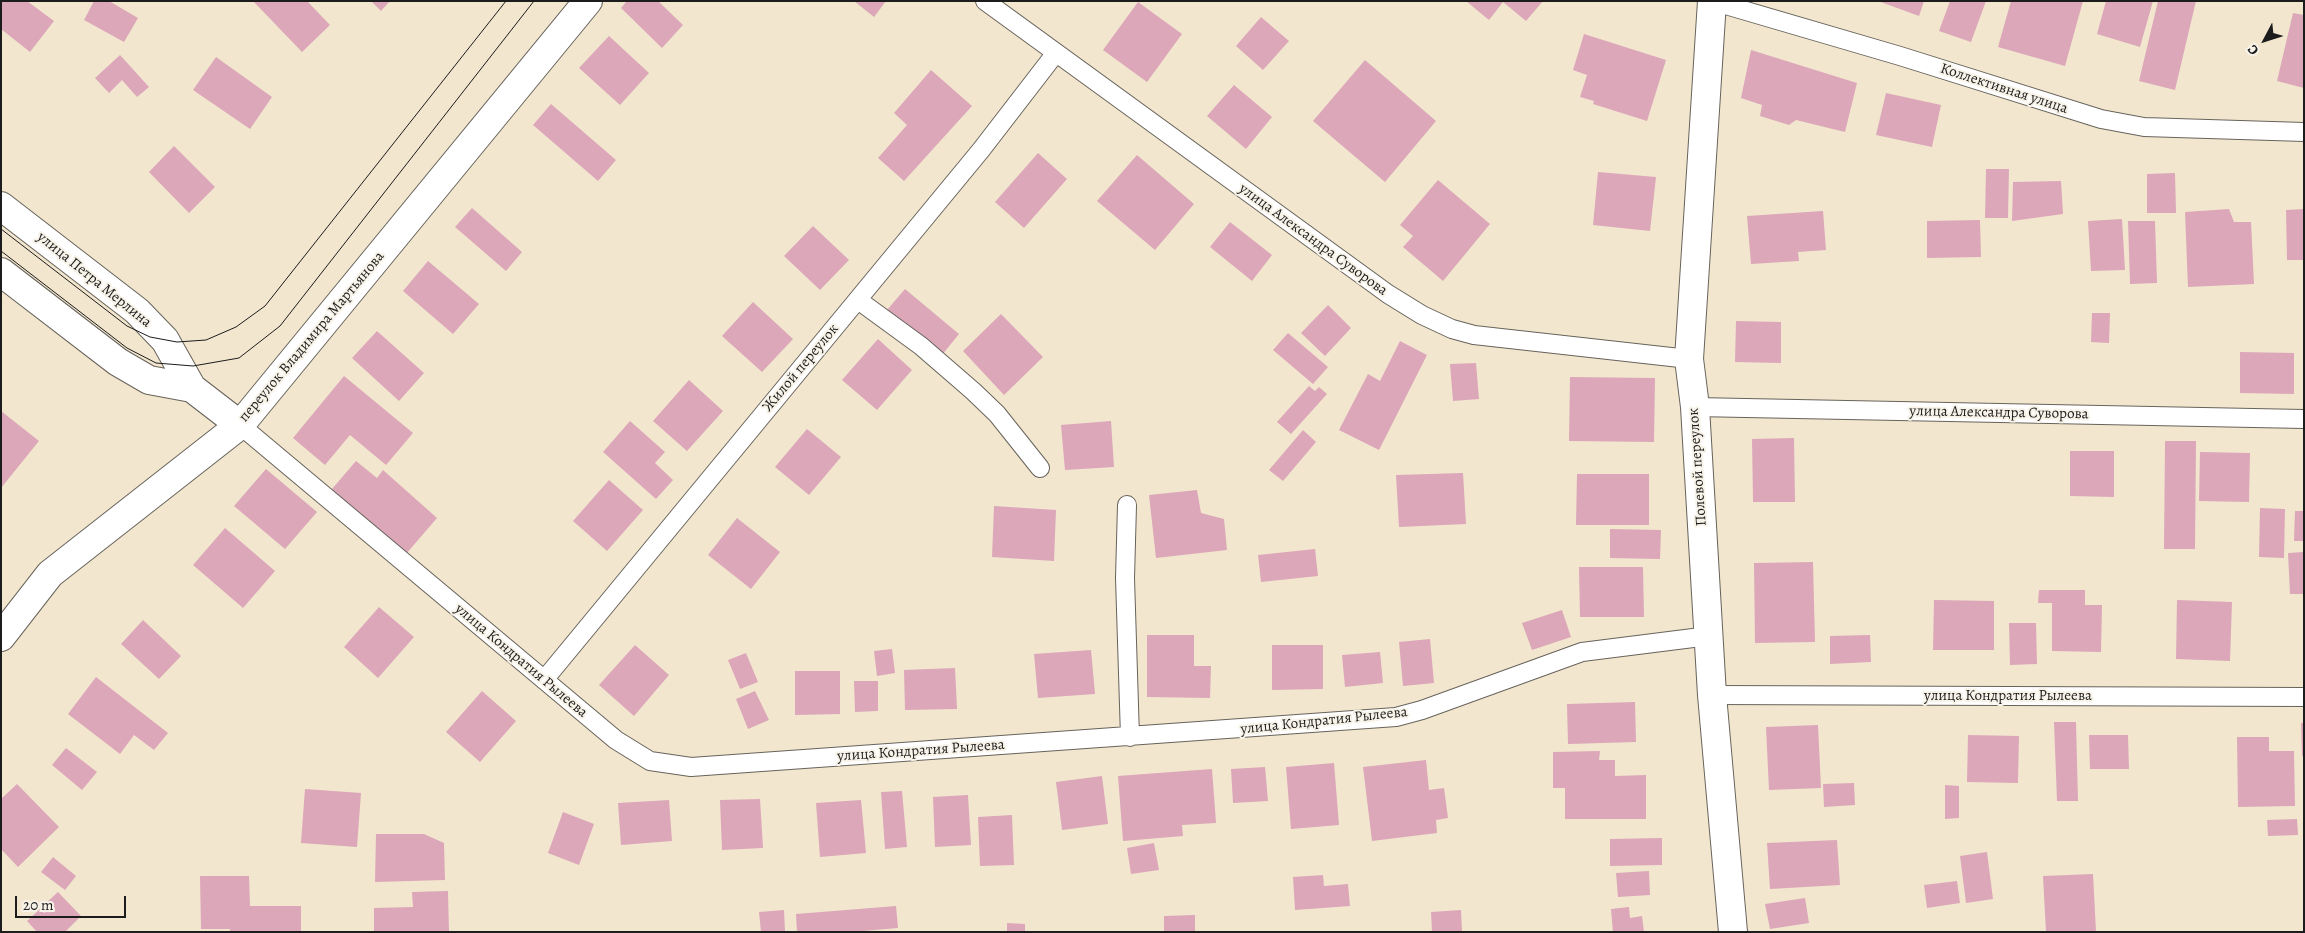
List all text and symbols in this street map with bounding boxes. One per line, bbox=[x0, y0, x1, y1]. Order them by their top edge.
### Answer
north arrow bbox=[2240, 15, 2290, 65]
text: С bbox=[2243, 41, 2263, 59]
street label: Коллективная улица bbox=[1938, 60, 2070, 118]
street label: улица Александра Суворова bbox=[1235, 180, 1391, 300]
street label: улица Петра Мерлина bbox=[33, 228, 155, 332]
street label: переулок Владимира Мартьянова bbox=[235, 248, 389, 426]
street label: Жилой переулок bbox=[759, 320, 843, 416]
street label: улица Александра Суворова bbox=[1909, 402, 2089, 424]
street label: Полевой переулок bbox=[1685, 407, 1711, 527]
street label: улица Кондратия Рылеева bbox=[451, 600, 591, 722]
street label: улица Кондратия Рылеева bbox=[1924, 687, 2092, 705]
street label: улица Кондратия Рылеева bbox=[1240, 703, 1408, 739]
street label: улица Кондратия Рылеева bbox=[837, 736, 1005, 766]
scale bar bbox=[18, 886, 129, 918]
text: 20 m bbox=[23, 895, 54, 915]

